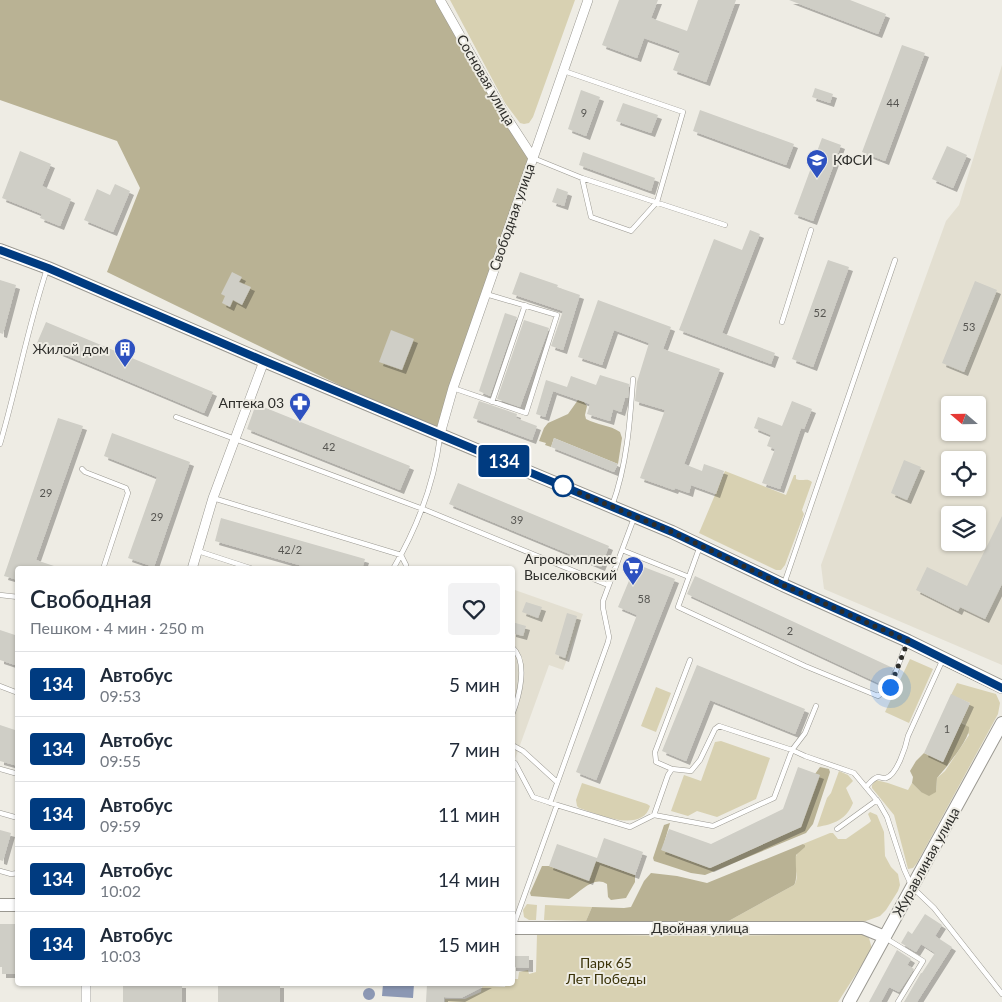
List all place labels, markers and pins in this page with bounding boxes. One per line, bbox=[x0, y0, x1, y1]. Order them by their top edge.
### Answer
school or university icon: КФСИ bbox=[805, 148, 829, 179]
place label: КФСИ bbox=[833, 151, 873, 168]
building icon: Жилой дом bbox=[113, 337, 137, 368]
place label: Жилой дом bbox=[32, 340, 109, 357]
pharmacy icon: Аптека 03 bbox=[288, 391, 312, 422]
place label: Аптека 03 bbox=[218, 394, 284, 411]
unlabelled marker bbox=[552, 475, 574, 497]
place label: Агрокомплекс Выселковский bbox=[524, 550, 617, 583]
supermarket icon: Агрокомплекс Выселковский bbox=[621, 555, 645, 586]

